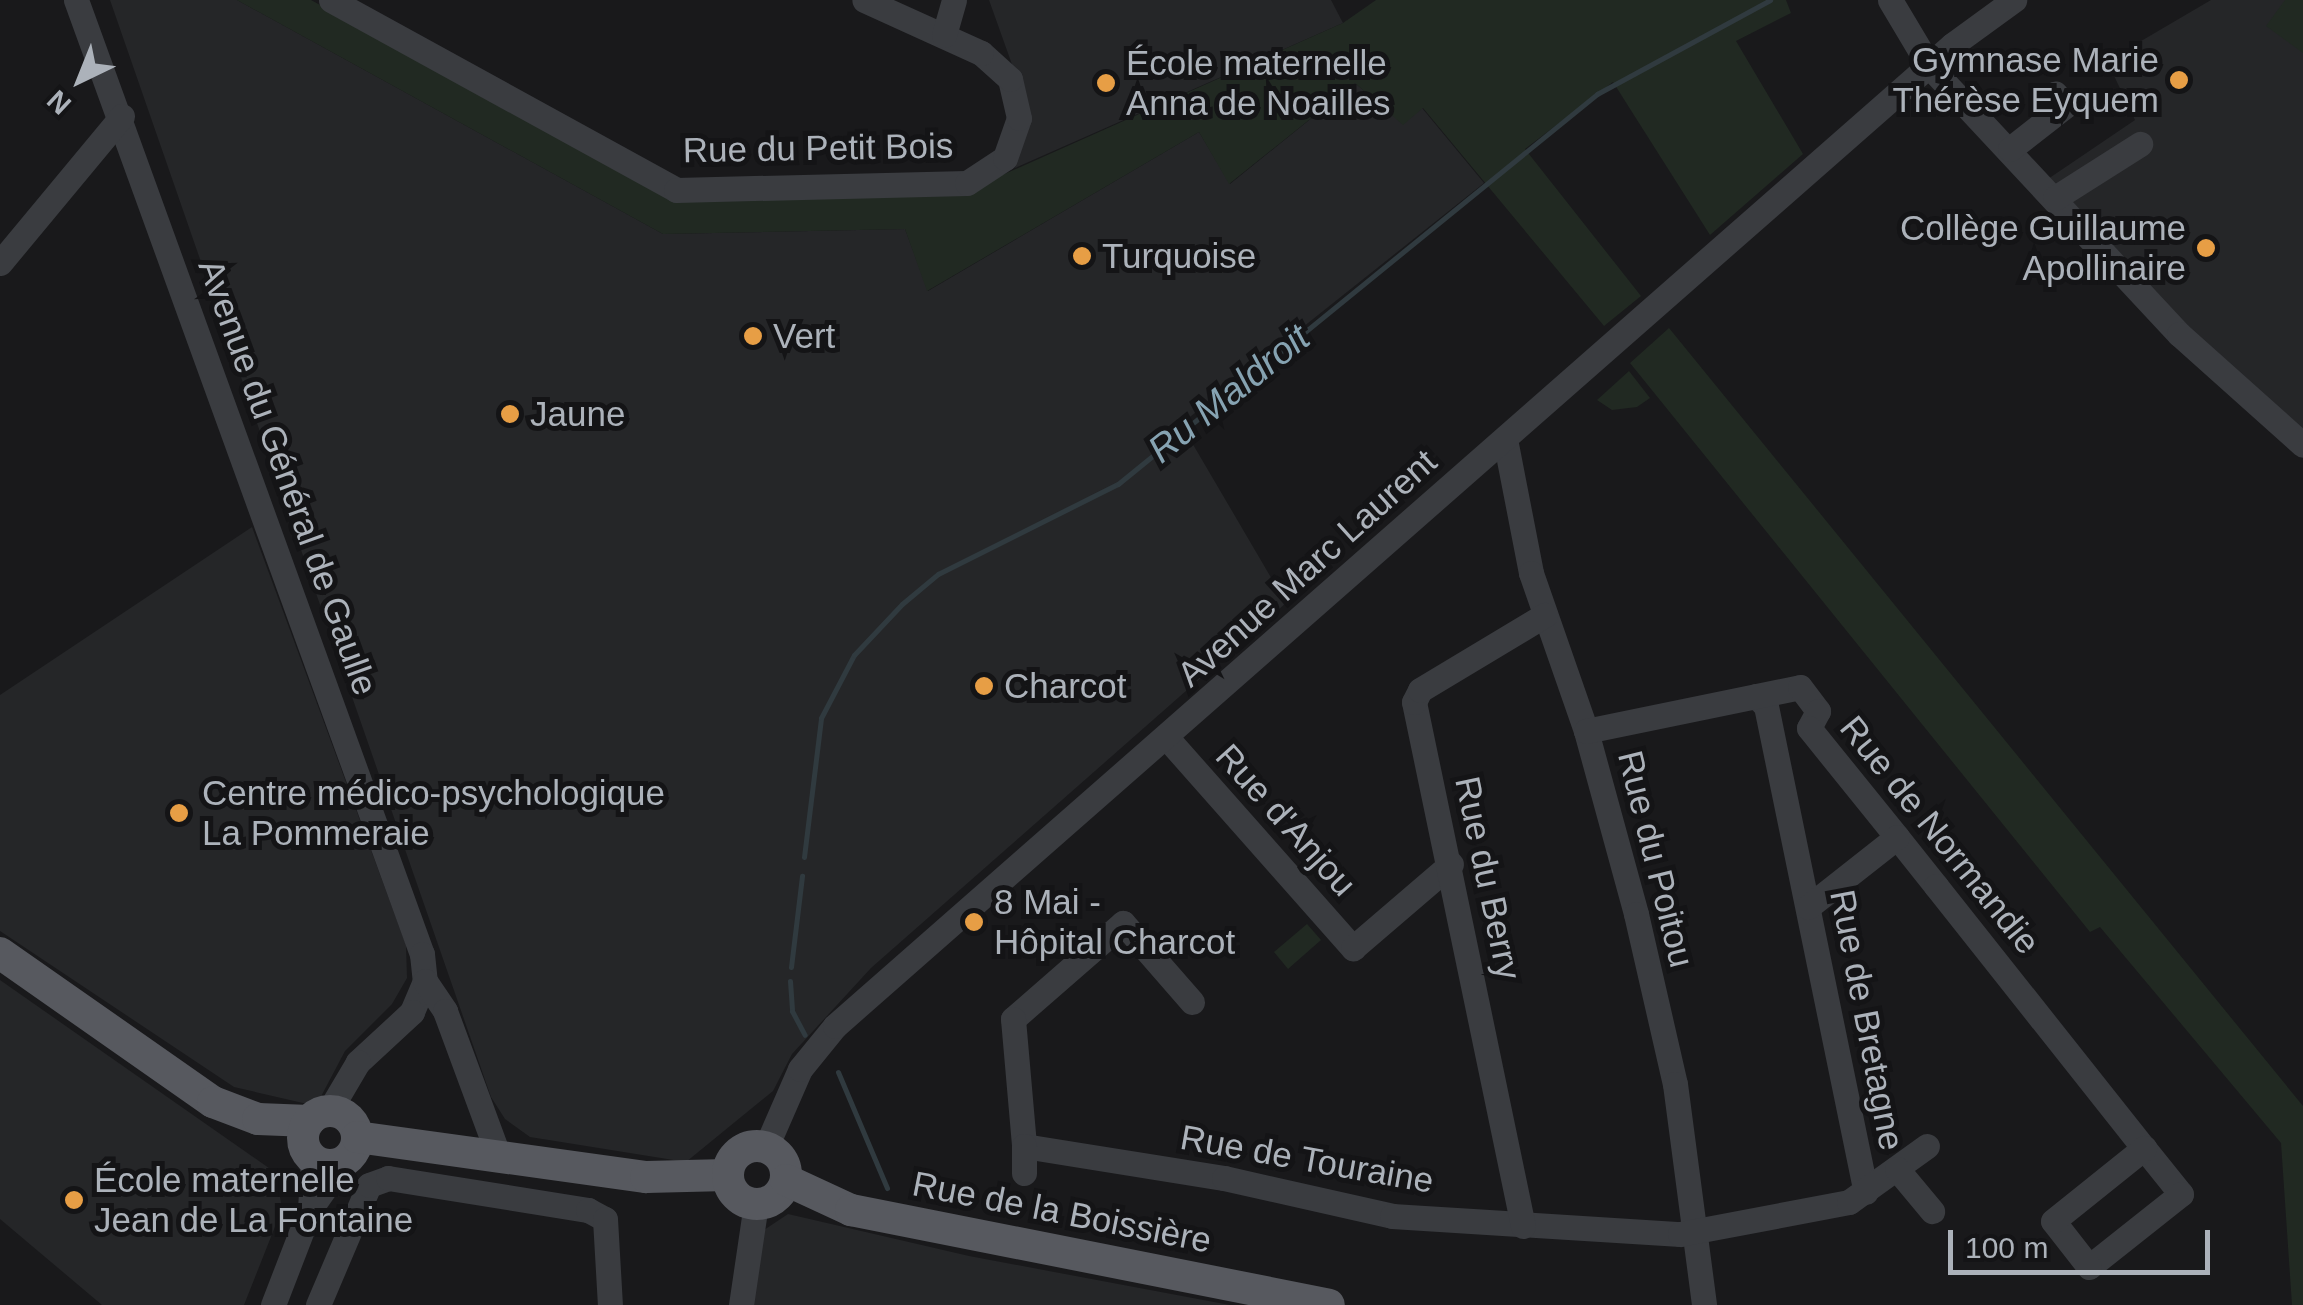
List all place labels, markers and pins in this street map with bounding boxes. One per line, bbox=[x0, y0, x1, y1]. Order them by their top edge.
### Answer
place label: Gymnase Marie Thérèse Eyquem bbox=[1892, 39, 2159, 121]
place label: École maternelle Anna de Noailles bbox=[1126, 42, 1391, 124]
marker: Gymnase Marie Thérèse Eyquem bbox=[2168, 69, 2190, 91]
marker: École maternelle Anna de Noailles bbox=[1095, 72, 1117, 94]
place label: Collège Guillaume Apollinaire bbox=[1900, 207, 2186, 289]
place label: Turquoise bbox=[1102, 235, 1256, 277]
marker: Collège Guillaume Apollinaire bbox=[2195, 237, 2217, 259]
marker: Turquoise bbox=[1071, 245, 1093, 267]
place label: Vert bbox=[773, 315, 835, 357]
marker: Vert bbox=[742, 325, 764, 347]
place label: Jaune bbox=[530, 393, 625, 435]
marker: Jaune bbox=[499, 403, 521, 425]
place label: Charcot bbox=[1004, 665, 1127, 707]
marker: Charcot bbox=[973, 675, 995, 697]
place label: Centre médico-psychologique La Pommeraie bbox=[202, 772, 665, 854]
marker: Centre médico-psychologique La Pommeraie bbox=[166, 800, 192, 826]
place label: 8 Mai - Hôpital Charcot bbox=[994, 881, 1235, 963]
marker: 8 Mai - Hôpital Charcot bbox=[963, 911, 985, 933]
place label: École maternelle Jean de La Fontaine bbox=[94, 1159, 413, 1241]
marker: École maternelle Jean de La Fontaine bbox=[63, 1189, 85, 1211]

